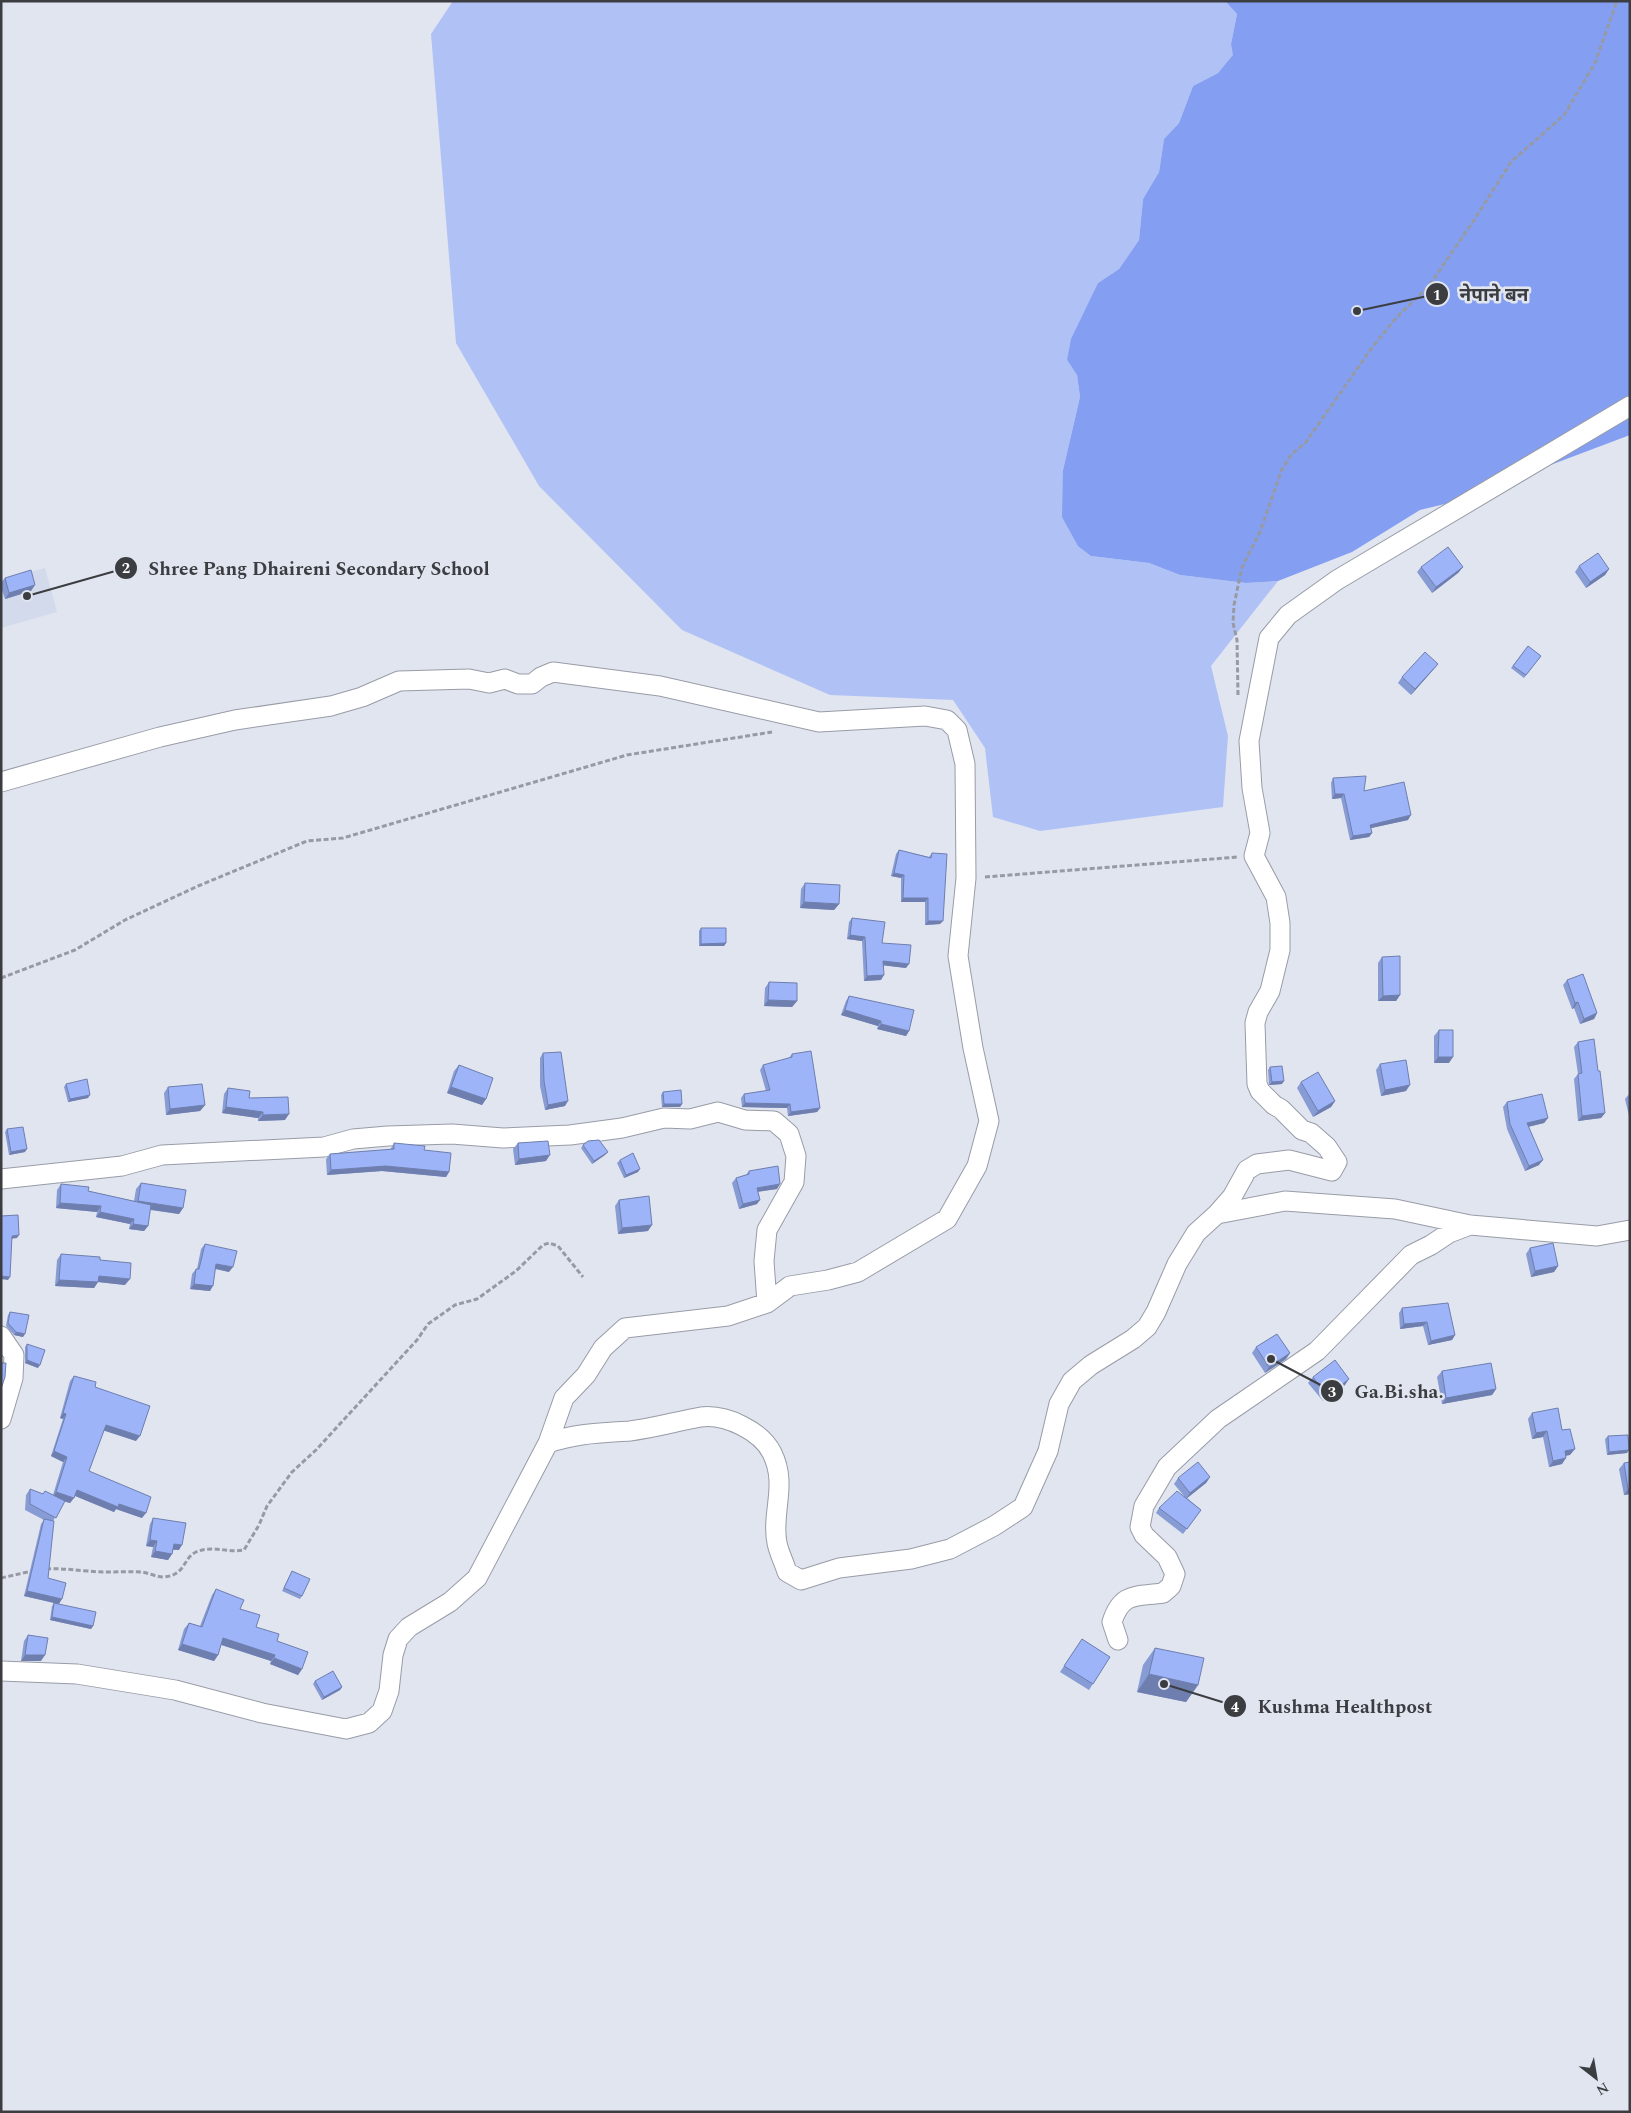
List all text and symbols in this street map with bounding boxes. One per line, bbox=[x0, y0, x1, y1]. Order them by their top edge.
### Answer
callout: नेपाने बन bbox=[1425, 277, 1538, 311]
text: नेपाने बन bbox=[1460, 281, 1529, 310]
text: 1 bbox=[1433, 284, 1441, 307]
callout: Shree Pang Dhaireni Secondary School bbox=[114, 551, 500, 585]
text: Shree Pang Dhaireni Secondary School bbox=[148, 555, 490, 584]
text: 2 bbox=[122, 557, 130, 580]
callout: Ga.Bi.sha. bbox=[1320, 1374, 1454, 1408]
text: Ga.Bi.sha. bbox=[1355, 1378, 1444, 1407]
text: 3 bbox=[1328, 1381, 1336, 1404]
callout: Kushma Healthpost bbox=[1223, 1689, 1442, 1723]
text: Kushma Healthpost bbox=[1258, 1693, 1432, 1722]
text: 4 bbox=[1231, 1696, 1240, 1719]
north arrow bbox=[1571, 2053, 1621, 2103]
text: N bbox=[1592, 2077, 1613, 2101]

